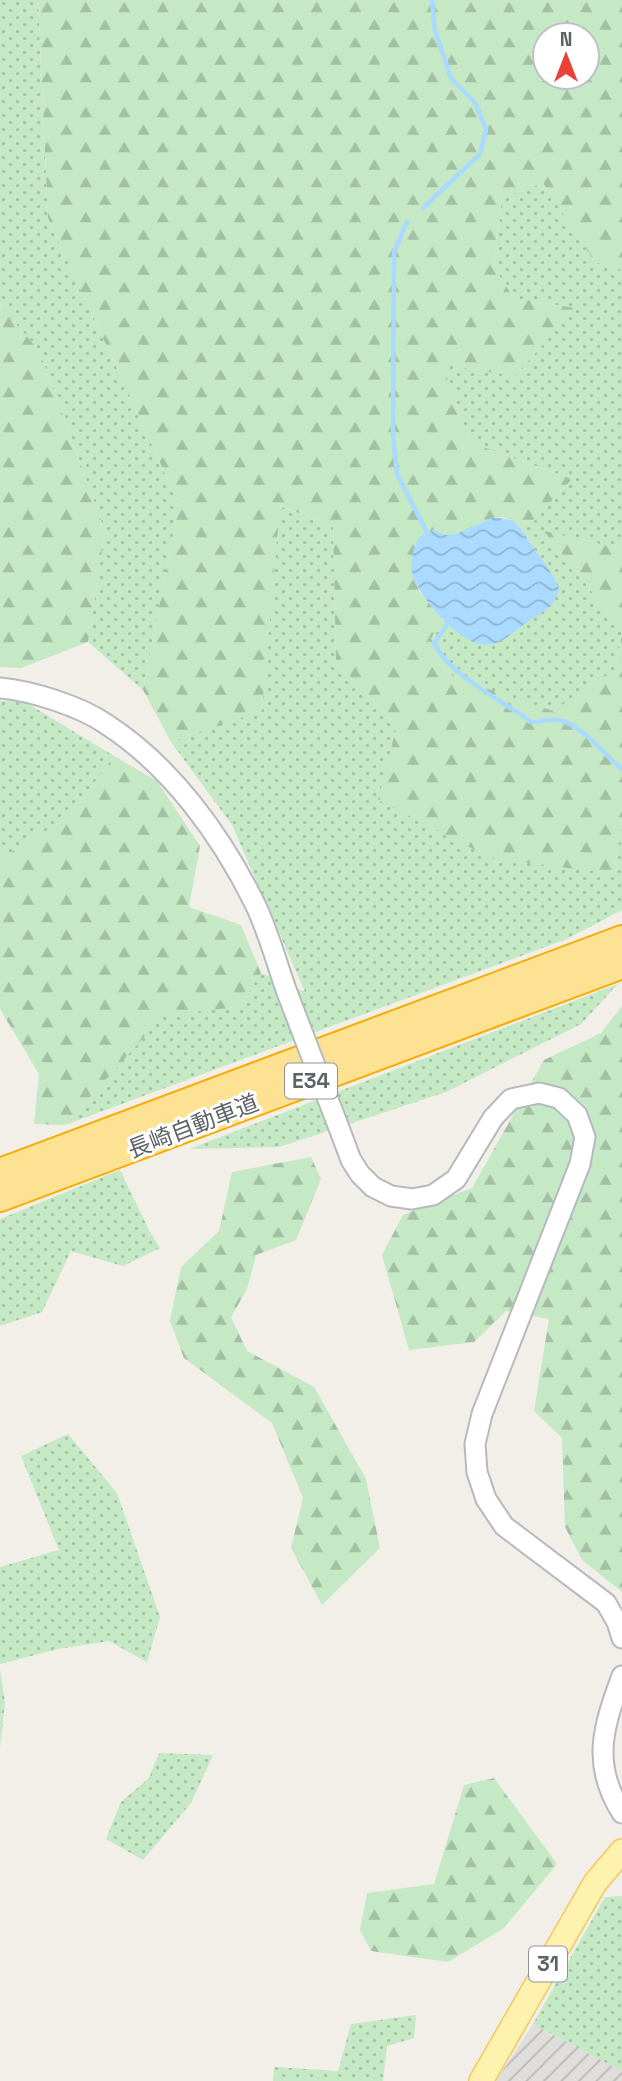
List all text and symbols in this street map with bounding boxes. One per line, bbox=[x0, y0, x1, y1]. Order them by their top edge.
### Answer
north arrow bbox=[531, 21, 601, 91]
text: N bbox=[560, 27, 572, 52]
road number: E34 bbox=[285, 1064, 337, 1098]
street label: 長崎自動車道 bbox=[123, 1087, 263, 1165]
road number: 31 bbox=[529, 1946, 567, 1982]

